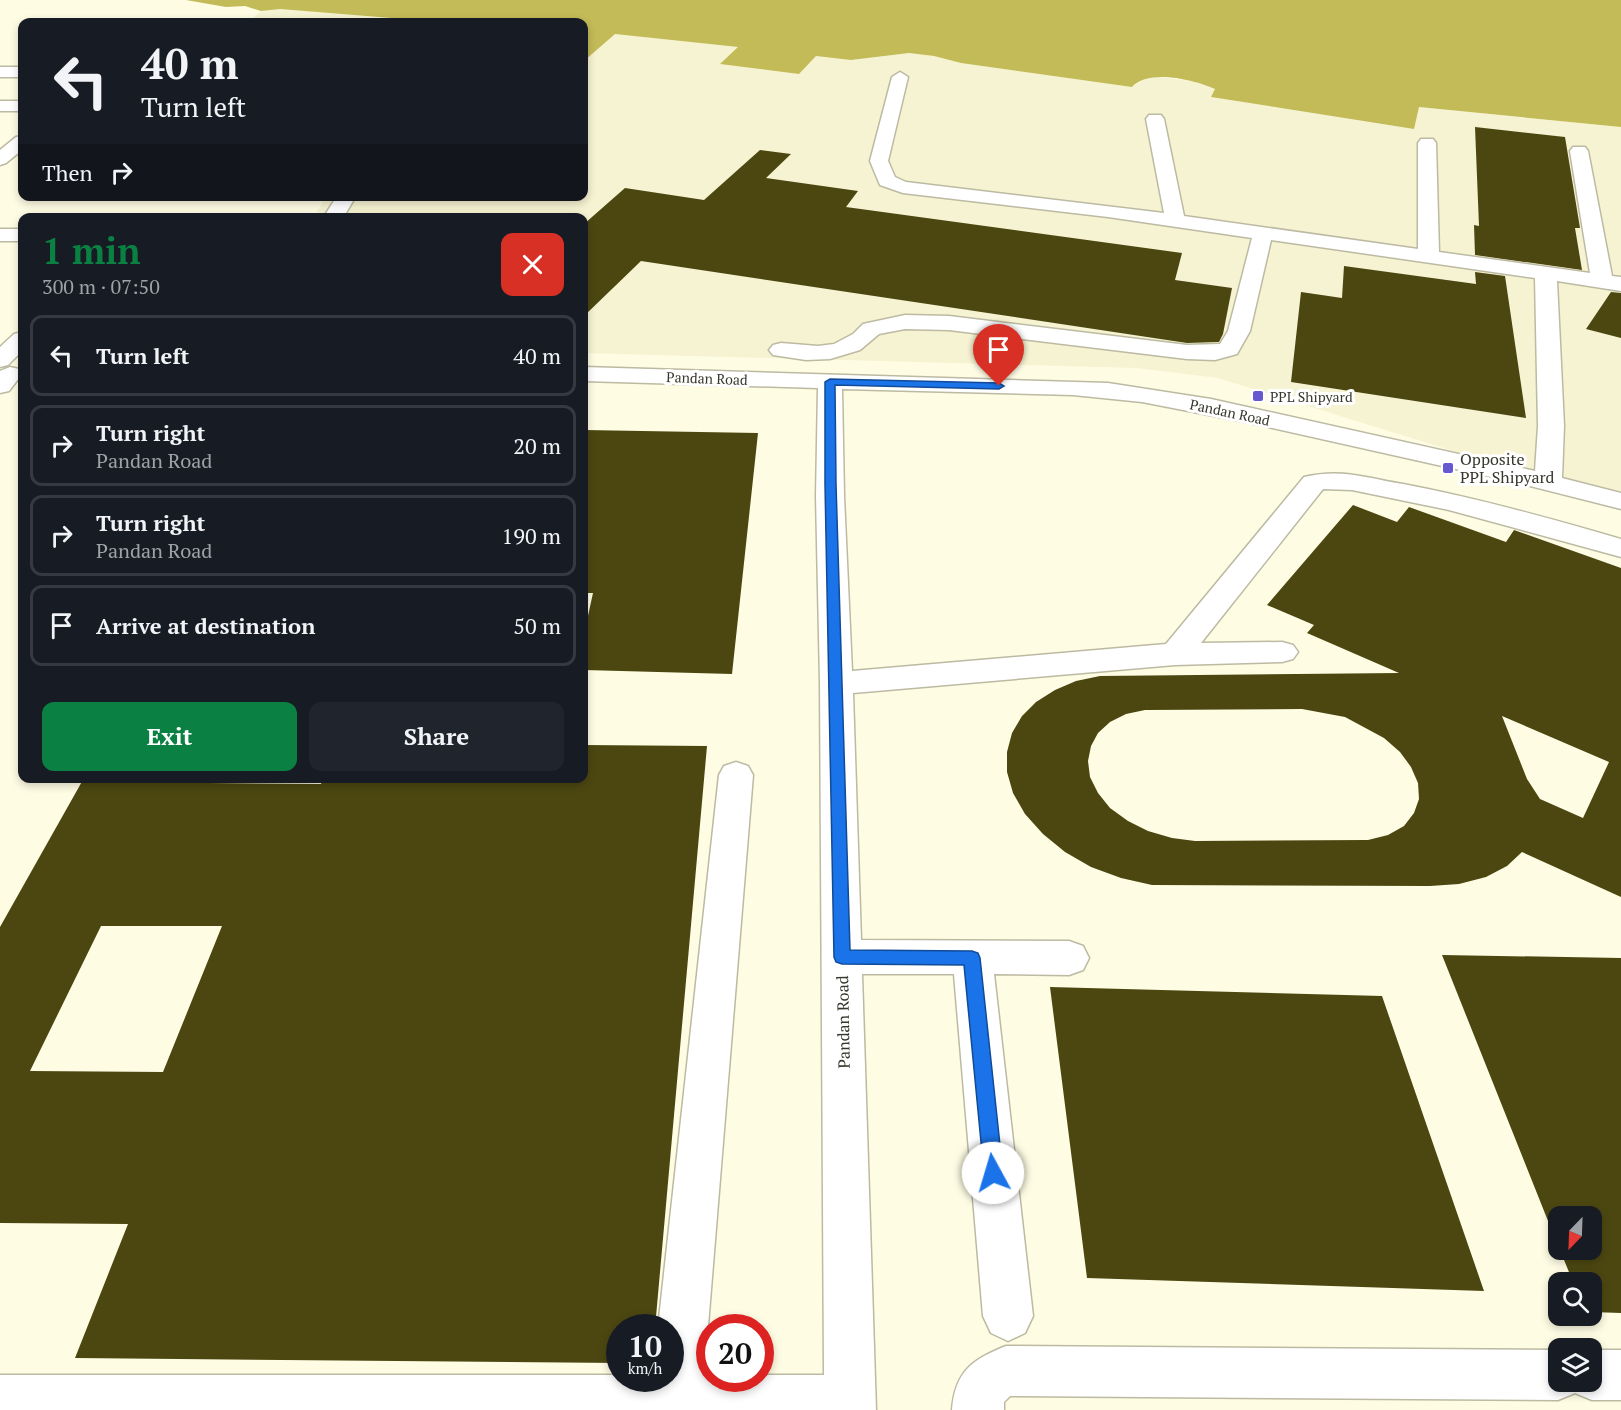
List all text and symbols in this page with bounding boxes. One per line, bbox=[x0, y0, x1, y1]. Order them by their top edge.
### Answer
text: 40 m bbox=[141, 35, 239, 91]
icon: left bbox=[42, 42, 120, 120]
text: Turn left bbox=[141, 89, 246, 125]
icon: right bbox=[105, 156, 138, 189]
text: Then bbox=[42, 158, 93, 187]
text: 1 min bbox=[42, 227, 140, 274]
button: close bbox=[501, 233, 564, 296]
text: 300 m · 07:50 bbox=[42, 273, 160, 300]
pin bbox=[973, 324, 1024, 386]
icon: arrive bbox=[982, 333, 1015, 366]
icon: left bbox=[45, 339, 78, 372]
text: Turn left bbox=[96, 341, 189, 370]
text: 40 m bbox=[513, 341, 561, 370]
street label: Pandan Road bbox=[666, 367, 748, 389]
place label: PPL Shipyard bbox=[1270, 387, 1353, 406]
marker: PPL Shipyard bbox=[1251, 389, 1265, 403]
street label: Pandan Road bbox=[1188, 394, 1272, 430]
text: Turn right bbox=[96, 418, 205, 447]
icon: right bbox=[45, 429, 78, 462]
text: 20 m bbox=[513, 431, 561, 460]
text: Pandan Road bbox=[96, 447, 212, 474]
place label: Opposite PPL Shipyard bbox=[1460, 448, 1555, 488]
marker: Opposite PPL Shipyard bbox=[1441, 461, 1455, 475]
text: Turn right bbox=[96, 508, 205, 537]
icon: right bbox=[45, 519, 78, 552]
text: 190 m bbox=[501, 521, 561, 550]
text: Pandan Road bbox=[96, 537, 212, 564]
icon: arrive bbox=[45, 609, 78, 642]
text: Arrive at destination bbox=[96, 611, 315, 640]
text: 50 m bbox=[513, 611, 561, 640]
button: Exit bbox=[42, 702, 297, 771]
button: Share bbox=[309, 702, 564, 771]
street label: Pandan Road bbox=[831, 975, 855, 1069]
position arrow bbox=[961, 1141, 1025, 1205]
north arrow bbox=[1548, 1206, 1602, 1260]
map controls bbox=[1548, 1206, 1602, 1392]
button: search bbox=[1548, 1272, 1602, 1326]
speed limit sign: 20 bbox=[696, 1314, 774, 1392]
text: 10 bbox=[628, 1326, 662, 1366]
button: layers bbox=[1548, 1338, 1602, 1392]
text: km/h bbox=[628, 1358, 662, 1378]

